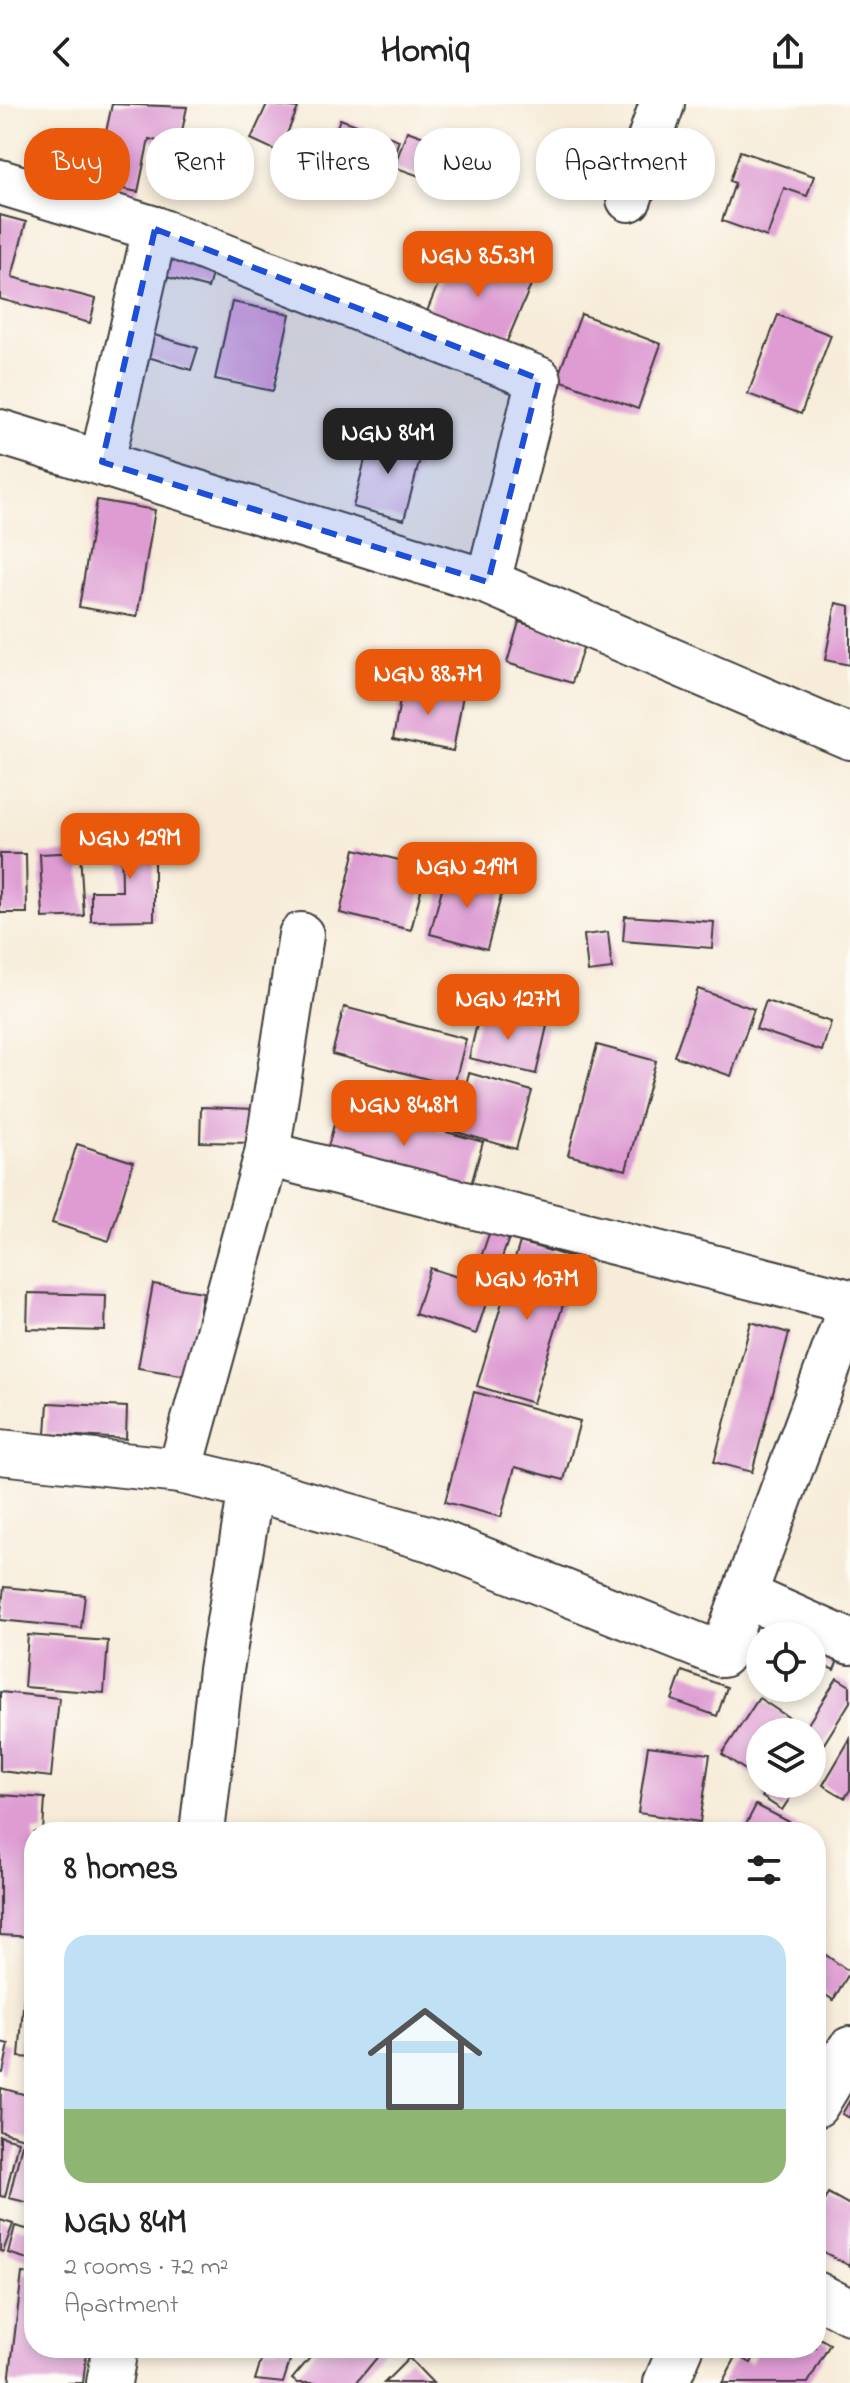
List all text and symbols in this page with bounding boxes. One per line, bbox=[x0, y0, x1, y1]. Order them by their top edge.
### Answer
text: Homiq bbox=[380, 26, 470, 79]
icon: back bbox=[40, 30, 84, 74]
icon: share bbox=[766, 30, 810, 74]
chip: Buy bbox=[24, 128, 130, 200]
chip: Rent bbox=[146, 128, 254, 200]
chip: Filters bbox=[270, 128, 398, 200]
chip: New bbox=[414, 128, 520, 200]
chip: Apartment bbox=[536, 128, 715, 200]
pin: NGN 85.3M bbox=[386, 231, 570, 299]
text: NGN 85.3M bbox=[421, 238, 535, 276]
pin: NGN 84M bbox=[314, 408, 462, 476]
text: NGN 84M bbox=[341, 415, 435, 453]
pin: NGN 88.7M bbox=[336, 649, 520, 717]
text: NGN 88.7M bbox=[373, 656, 483, 694]
pin: NGN 129M bbox=[47, 813, 213, 881]
text: NGN 129M bbox=[79, 820, 181, 858]
pin: NGN 219M bbox=[384, 842, 550, 910]
text: NGN 219M bbox=[416, 849, 518, 887]
pin: NGN 127M bbox=[425, 974, 591, 1042]
text: NGN 127M bbox=[455, 981, 561, 1019]
pin: NGN 84.8M bbox=[312, 1080, 496, 1148]
text: NGN 84.8M bbox=[349, 1087, 459, 1125]
pin: NGN 107M bbox=[444, 1254, 610, 1322]
text: NGN 107M bbox=[475, 1261, 579, 1299]
map controls bbox=[746, 1622, 826, 1798]
button: locate bbox=[746, 1622, 826, 1702]
button: layers bbox=[746, 1718, 826, 1798]
text: 8 homes bbox=[64, 1845, 178, 1895]
icon: filters bbox=[742, 1848, 786, 1892]
icon: home bbox=[353, 1987, 497, 2131]
text: NGN 84M bbox=[64, 2199, 187, 2249]
text: 2 rooms · 72 m² bbox=[64, 2249, 229, 2287]
text: Apartment bbox=[64, 2287, 178, 2325]

